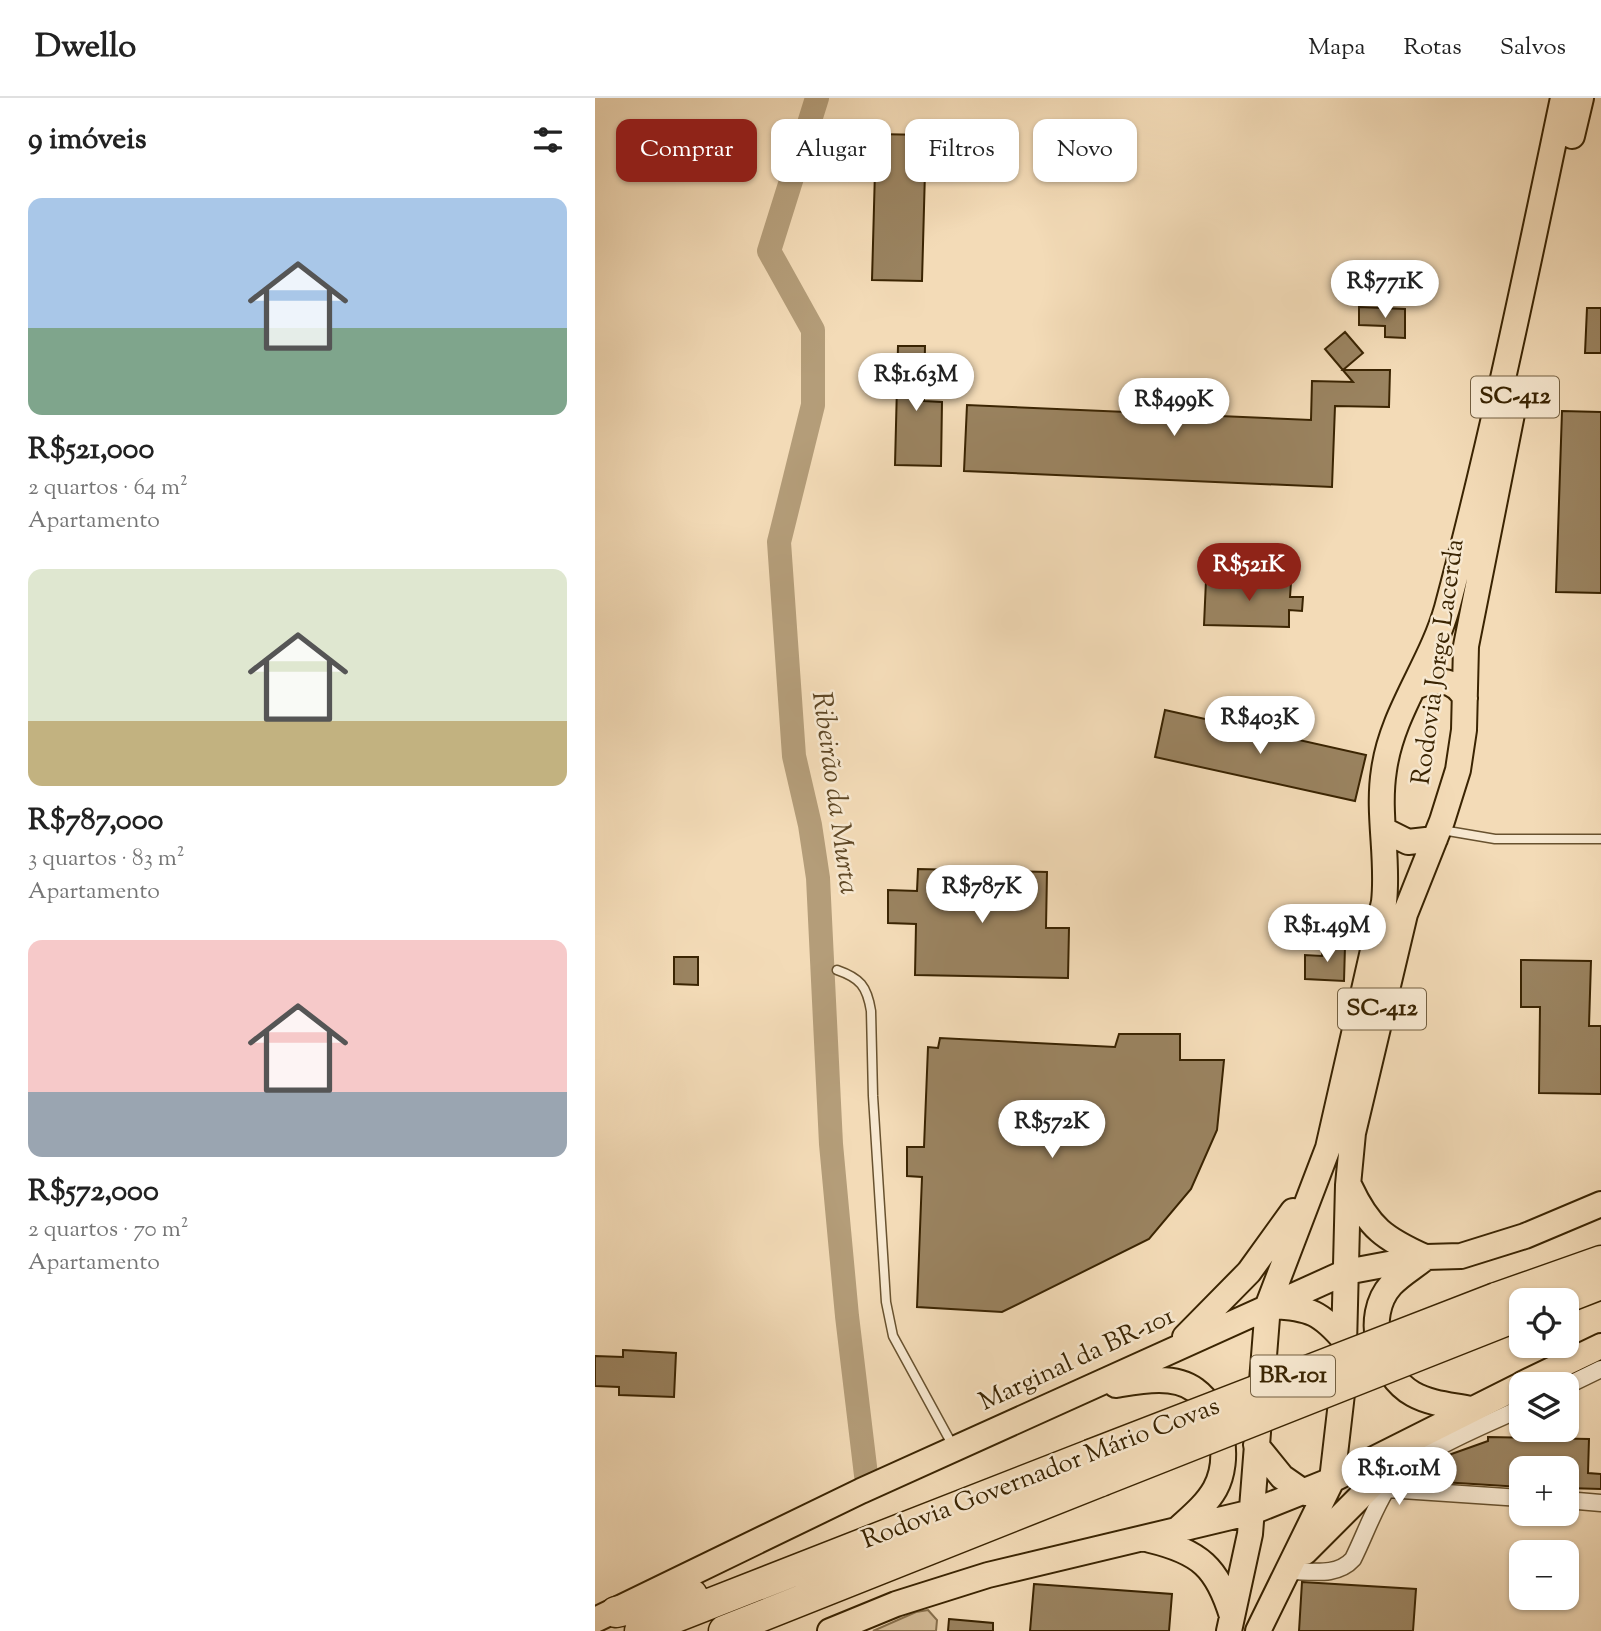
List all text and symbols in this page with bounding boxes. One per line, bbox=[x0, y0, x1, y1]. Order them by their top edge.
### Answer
text: Dwello bbox=[35, 24, 136, 72]
text: Mapa bbox=[1308, 31, 1366, 65]
text: Rotas bbox=[1404, 31, 1462, 65]
text: Salvos bbox=[1500, 31, 1566, 65]
text: 9 imóveis bbox=[28, 119, 147, 162]
chip: Comprar bbox=[616, 119, 757, 182]
chip: Alugar bbox=[771, 119, 891, 182]
chip: Filtros bbox=[905, 119, 1019, 182]
chip: Novo bbox=[1033, 119, 1137, 182]
icon: filters bbox=[529, 121, 567, 159]
icon: home bbox=[235, 243, 361, 369]
pin: R$771K bbox=[1328, 260, 1442, 320]
text: R$771K bbox=[1347, 266, 1423, 299]
pin: R$1.63M bbox=[851, 354, 981, 413]
text: R$1.63M bbox=[874, 359, 958, 392]
road number: SC-412 bbox=[1471, 376, 1559, 418]
pin: R$499K bbox=[1117, 378, 1231, 438]
text: R$499K bbox=[1134, 384, 1214, 417]
text: R$521,000 bbox=[28, 429, 154, 472]
text: 2 quartos · 64 m² bbox=[28, 472, 188, 505]
text: Apartamento bbox=[28, 505, 160, 538]
street label: Rodovia Jorge Lacerda bbox=[1403, 537, 1475, 787]
pin: R$521K bbox=[1192, 544, 1306, 603]
text: R$521K bbox=[1213, 549, 1285, 582]
icon: home bbox=[235, 614, 361, 740]
water label: Ribeirão da Murta bbox=[800, 689, 868, 897]
pin: R$403K bbox=[1203, 696, 1317, 756]
text: R$403K bbox=[1221, 702, 1299, 735]
text: R$787,000 bbox=[28, 800, 163, 843]
text: 3 quartos · 83 m² bbox=[28, 843, 185, 876]
pin: R$787K bbox=[925, 866, 1039, 925]
text: R$787K bbox=[942, 871, 1022, 904]
text: Apartamento bbox=[28, 876, 160, 909]
pin: R$1.49M bbox=[1262, 904, 1392, 964]
text: R$1.49M bbox=[1284, 910, 1370, 943]
icon: home bbox=[235, 985, 361, 1111]
road number: SC-412 bbox=[1338, 988, 1426, 1029]
pin: R$572K bbox=[995, 1100, 1109, 1160]
text: R$572K bbox=[1014, 1106, 1090, 1139]
text: R$572,000 bbox=[28, 1171, 159, 1214]
text: 2 quartos · 70 m² bbox=[28, 1214, 188, 1247]
text: Apartamento bbox=[28, 1247, 160, 1280]
map controls bbox=[1509, 1288, 1579, 1610]
button: locate bbox=[1509, 1288, 1579, 1358]
street label: Marginal da BR-101 bbox=[973, 1298, 1181, 1421]
road number: BR-101 bbox=[1251, 1356, 1335, 1396]
button: layers bbox=[1509, 1372, 1579, 1442]
street label: Rodovia Governador Mário Covas bbox=[857, 1389, 1225, 1559]
pin: R$1.01M bbox=[1334, 1448, 1464, 1507]
text: R$1.01M bbox=[1358, 1453, 1440, 1486]
button: + bbox=[1509, 1456, 1579, 1526]
button: − bbox=[1509, 1540, 1579, 1610]

